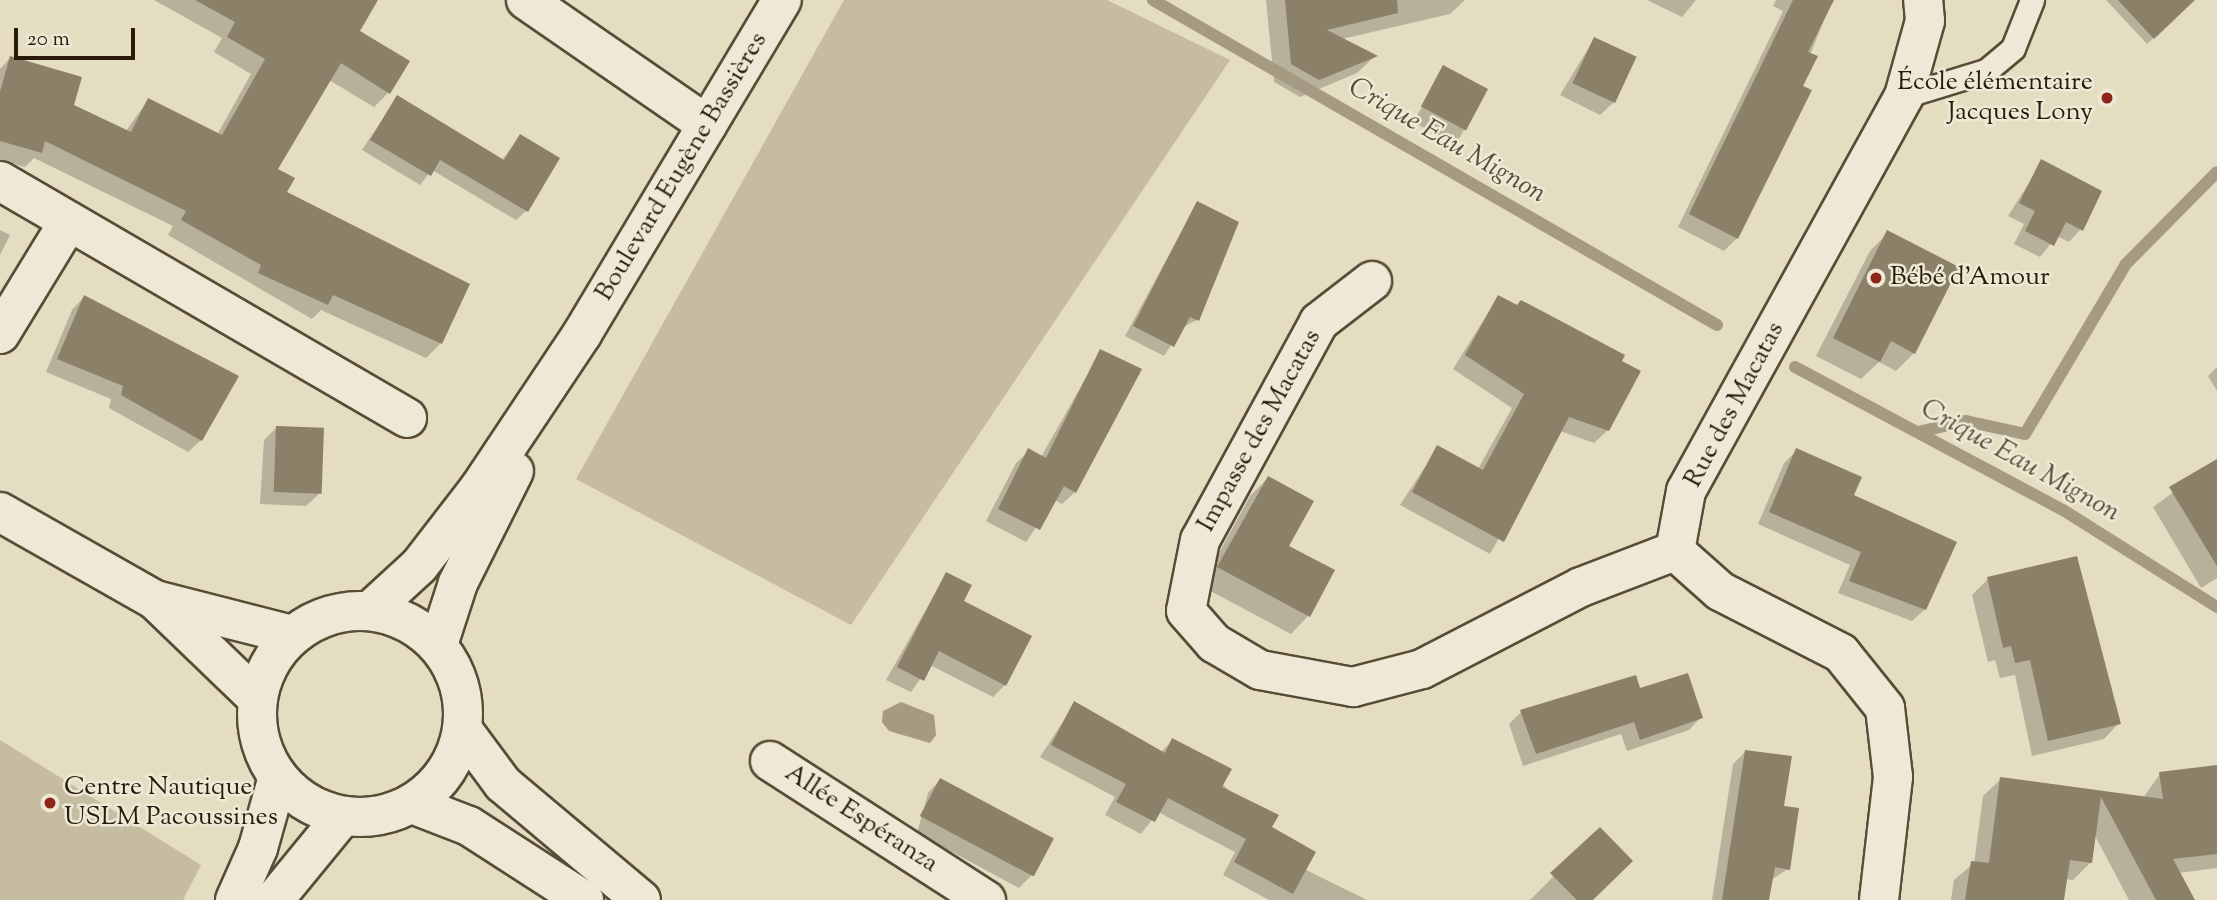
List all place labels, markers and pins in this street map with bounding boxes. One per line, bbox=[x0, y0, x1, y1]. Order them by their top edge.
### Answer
place label: École élémentaire Jacques Lony bbox=[1897, 67, 2093, 128]
marker: École élémentaire Jacques Lony bbox=[2099, 90, 2115, 106]
place label: Bébé d'Amour bbox=[1890, 262, 2050, 294]
marker: Bébé d'Amour bbox=[1868, 270, 1884, 286]
place label: Centre Nautique USLM Pacoussines bbox=[64, 772, 278, 834]
marker: Centre Nautique USLM Pacoussines bbox=[42, 795, 58, 811]

